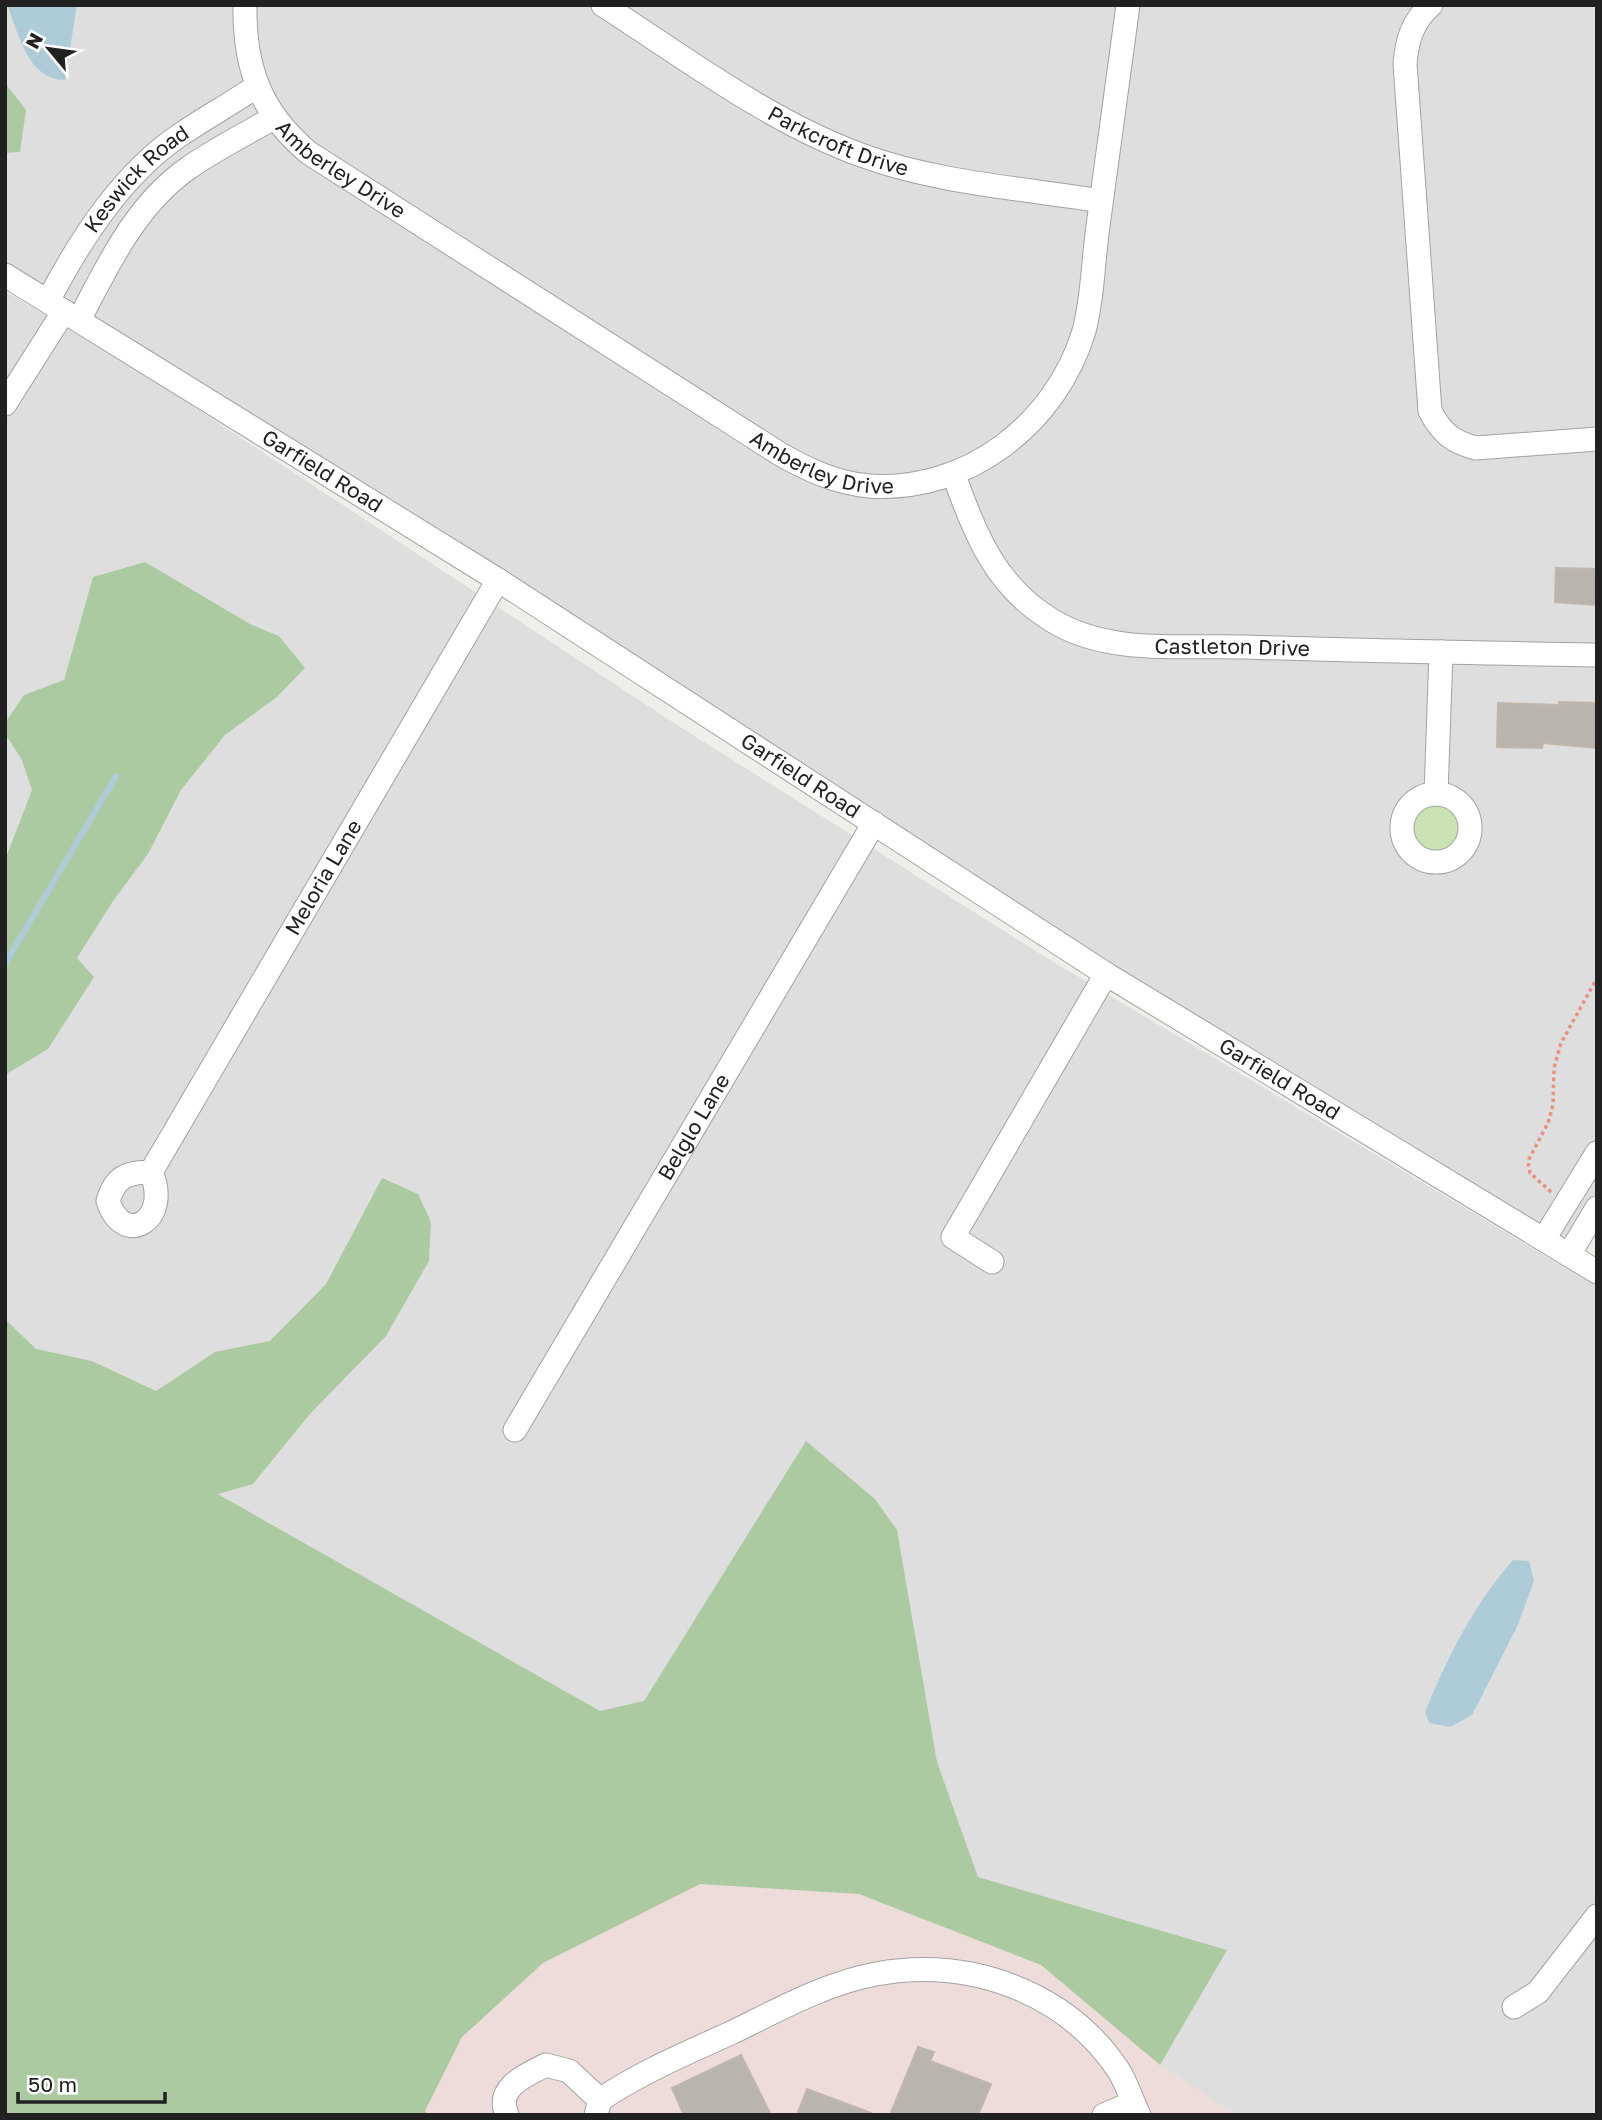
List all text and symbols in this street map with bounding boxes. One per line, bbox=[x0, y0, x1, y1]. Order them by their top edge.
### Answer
north arrow bbox=[14, 14, 84, 84]
text: N bbox=[20, 29, 47, 52]
street label: Parkcroft Drive bbox=[764, 100, 912, 181]
street label: Amberley Drive bbox=[271, 114, 411, 223]
street label: Keswick Road bbox=[78, 119, 193, 237]
street label: Garfield Road bbox=[258, 423, 388, 517]
street label: Amberley Drive bbox=[745, 424, 894, 499]
street label: Castleton Drive bbox=[1154, 632, 1310, 661]
street label: Garfield Road bbox=[736, 727, 865, 823]
street label: Meloria Lane bbox=[279, 815, 367, 939]
street label: Garfield Road bbox=[1215, 1032, 1345, 1125]
street label: Belglo Lane bbox=[652, 1069, 735, 1184]
scale bar bbox=[18, 2060, 164, 2104]
text: 50 m bbox=[28, 2071, 77, 2097]

